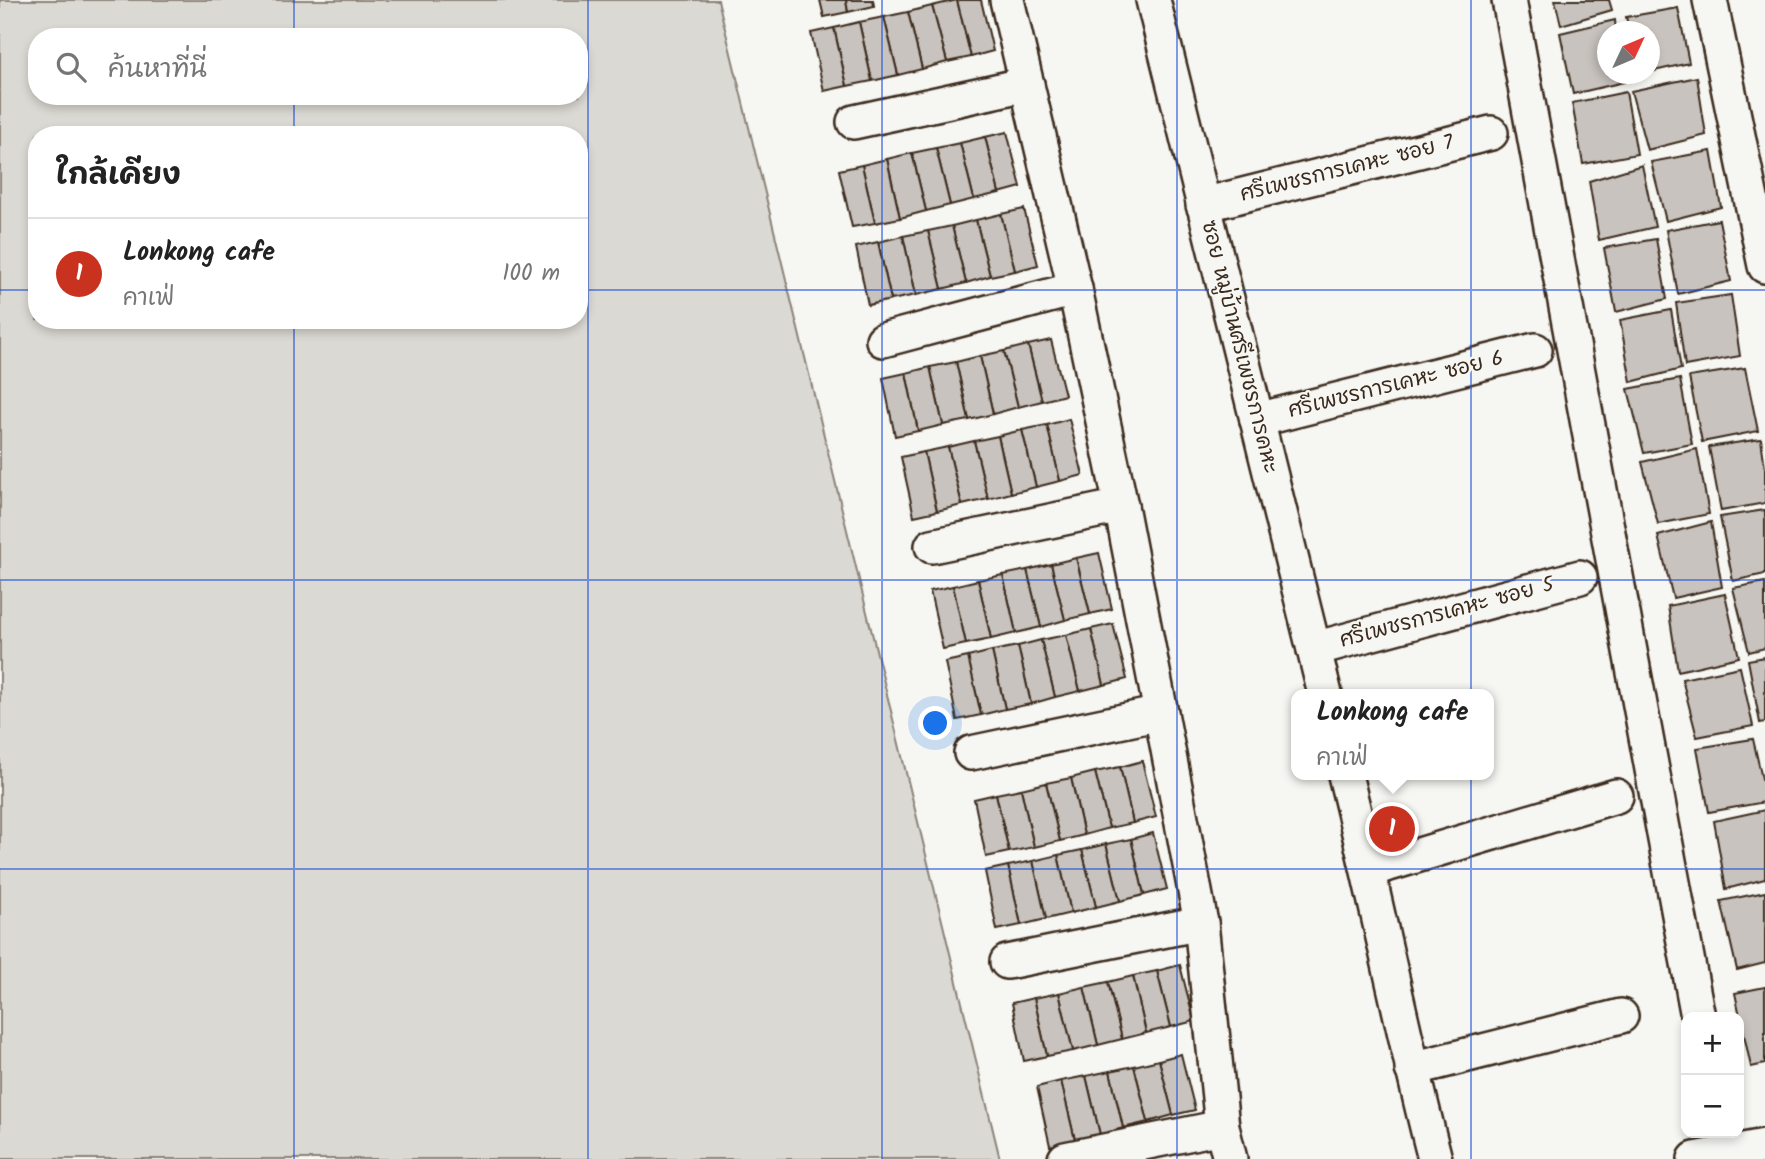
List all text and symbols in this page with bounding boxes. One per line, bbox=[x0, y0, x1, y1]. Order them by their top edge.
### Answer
north arrow bbox=[1597, 21, 1660, 84]
search box bbox=[28, 28, 588, 105]
icon: search bbox=[52, 48, 90, 86]
text: ค้นหาที่นี่ bbox=[108, 49, 207, 91]
street label: ศรีเพชรการเคหะ ซอย 7 bbox=[1237, 126, 1458, 211]
text: ใกล้เคียง bbox=[56, 152, 181, 200]
street label: ซอย หมู่บ้านศรีเพชรการคหะ bbox=[1192, 217, 1286, 477]
text: Lonkong cafe bbox=[123, 232, 275, 274]
text: 1 bbox=[76, 256, 82, 292]
text: 100 m bbox=[502, 256, 560, 292]
text: คาเฟ่ bbox=[123, 281, 175, 317]
street label: ศรีเพชรการเคหะ ซอย 6 bbox=[1285, 342, 1507, 428]
street label: ศรีเพชรการเคหะ ซอย 5 bbox=[1336, 568, 1559, 657]
popup bbox=[1291, 689, 1494, 780]
text: Lonkong cafe bbox=[1316, 692, 1469, 734]
your location bbox=[918, 706, 952, 740]
text: คาเฟ่ bbox=[1316, 741, 1368, 777]
pin: 1 bbox=[1369, 803, 1415, 855]
map controls bbox=[1681, 1012, 1744, 1138]
button: + bbox=[1681, 1012, 1744, 1075]
button: − bbox=[1681, 1075, 1744, 1138]

